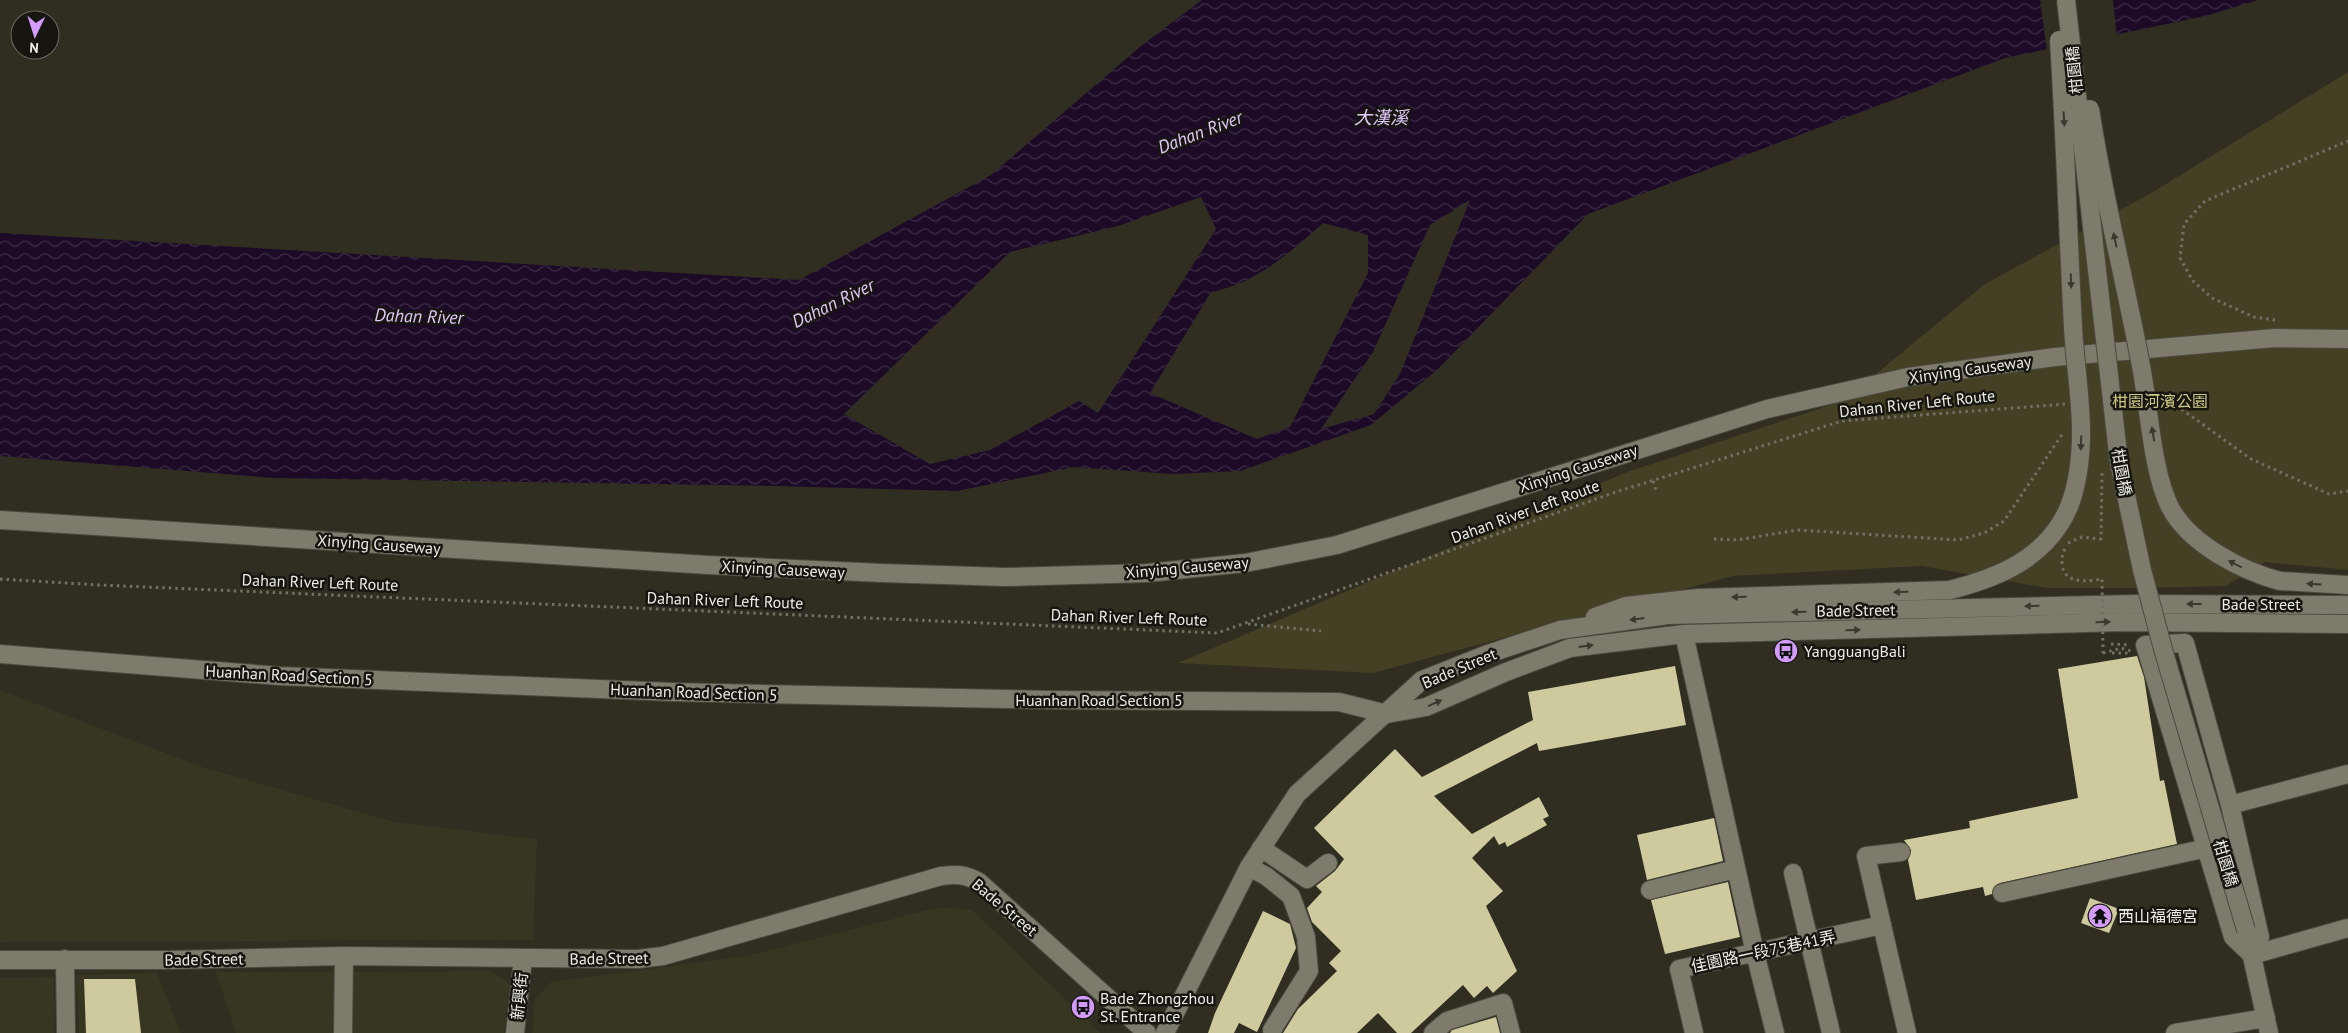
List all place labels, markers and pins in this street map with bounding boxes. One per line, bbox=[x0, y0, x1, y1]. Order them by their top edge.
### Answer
bus stop icon: YangguangBali bbox=[1773, 638, 1799, 664]
place label: YangguangBali bbox=[1804, 641, 1906, 661]
temple icon: 西山福德宮 bbox=[2087, 903, 2113, 929]
place label: 西山福德宮 bbox=[2118, 906, 2198, 926]
place label: Bade Zhongzhou St. Entrance bbox=[1100, 988, 1214, 1026]
bus stop icon: Bade Zhongzhou St. Entrance bbox=[1070, 994, 1096, 1020]

